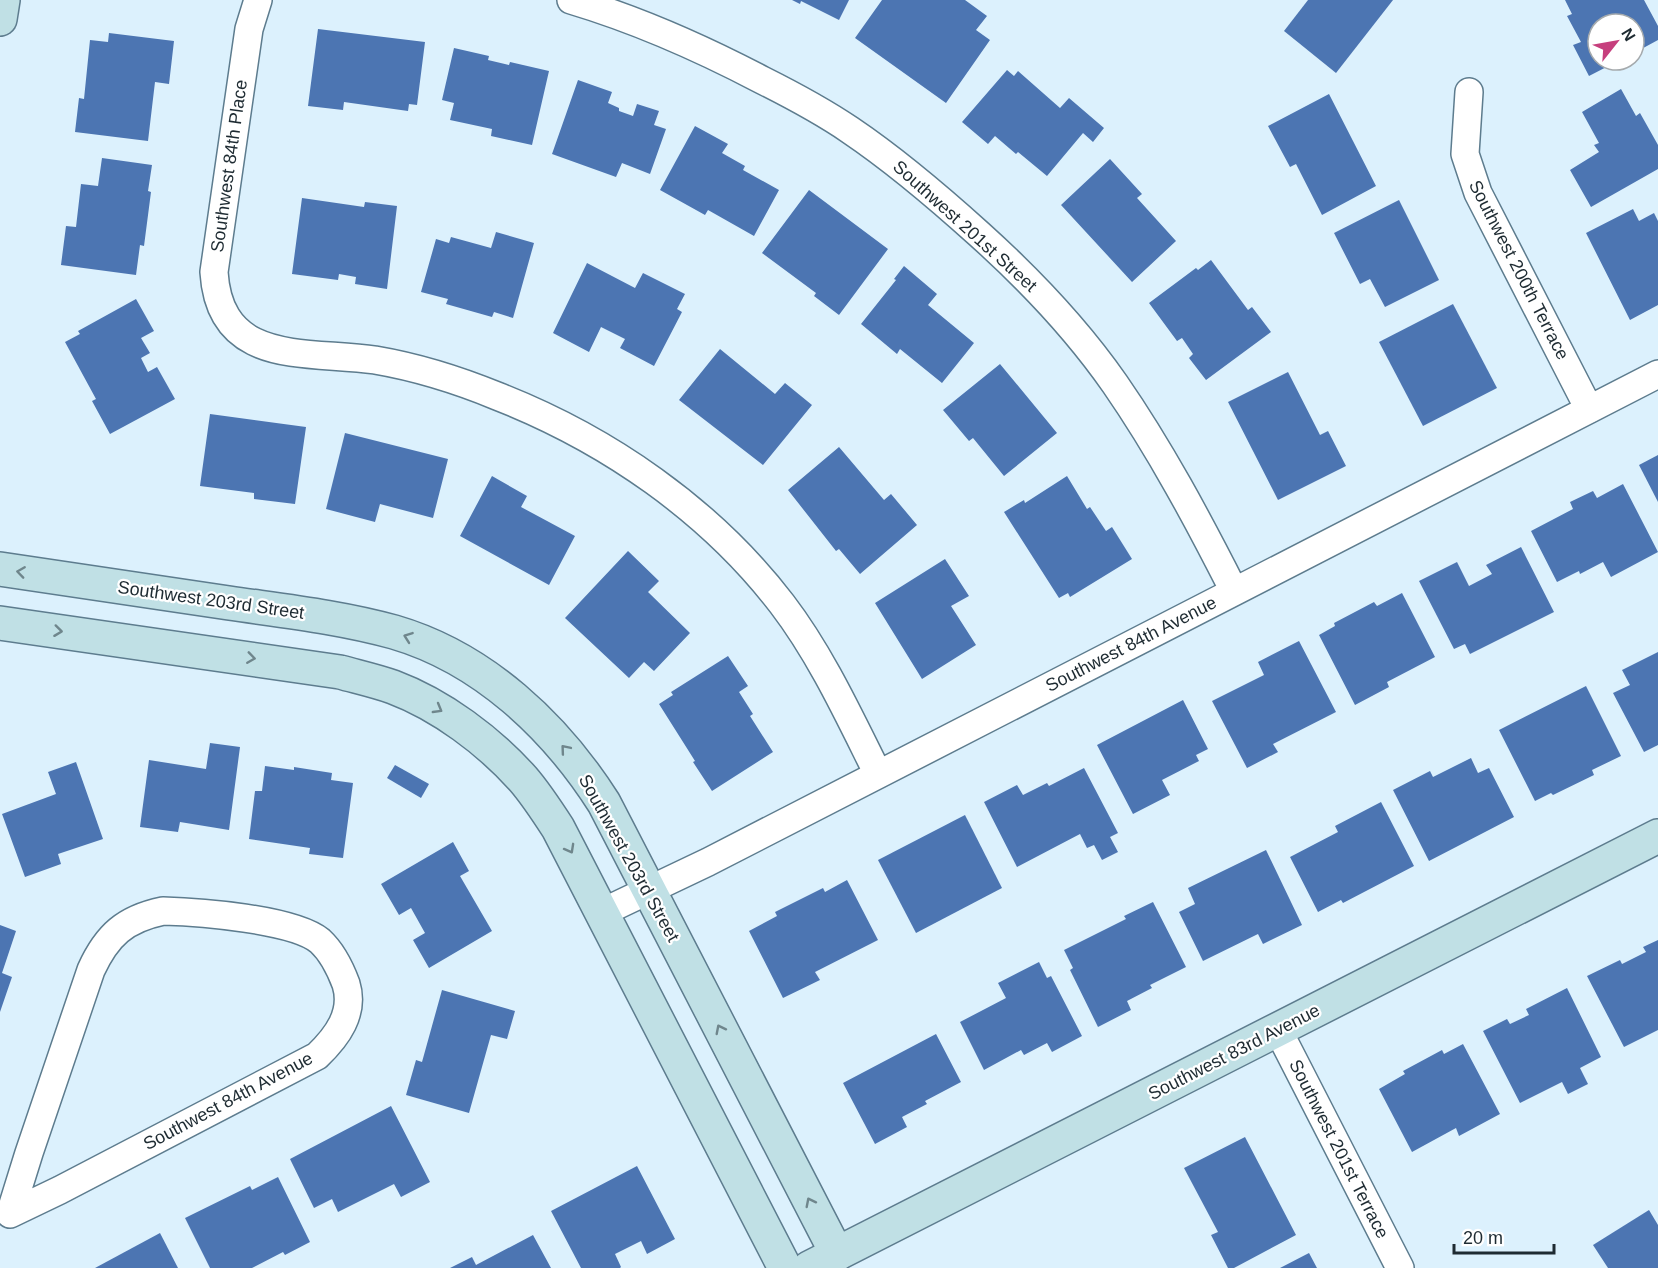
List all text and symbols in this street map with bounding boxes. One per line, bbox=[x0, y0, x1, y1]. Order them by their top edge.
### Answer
north arrow bbox=[1586, 12, 1646, 72]
text: N bbox=[1618, 25, 1639, 44]
street label: Southwest 84th Place bbox=[207, 78, 251, 254]
street label: Southwest 201st Street bbox=[889, 156, 1041, 296]
street label: Southwest 200th Terrace bbox=[1465, 177, 1573, 363]
one-way arrow bbox=[17, 567, 26, 579]
street label: Southwest 203rd Street bbox=[116, 577, 306, 623]
street label: Southwest 84th Avenue bbox=[1042, 592, 1220, 696]
one-way arrow bbox=[53, 624, 63, 636]
one-way arrow bbox=[403, 632, 414, 645]
one-way arrow bbox=[246, 652, 256, 664]
one-way arrow bbox=[431, 702, 442, 714]
one-way arrow bbox=[561, 745, 572, 756]
street label: Southwest 203rd Street bbox=[575, 771, 683, 945]
one-way arrow bbox=[563, 843, 574, 853]
street label: Southwest 83rd Avenue bbox=[1145, 1000, 1323, 1104]
one-way arrow bbox=[716, 1025, 727, 1036]
street label: Southwest 84th Avenue bbox=[140, 1048, 316, 1154]
street label: Southwest 201st Terrace bbox=[1285, 1056, 1393, 1242]
one-way arrow bbox=[806, 1198, 817, 1209]
scale bar bbox=[1454, 1217, 1554, 1255]
text: 20 m bbox=[1463, 1228, 1503, 1248]

